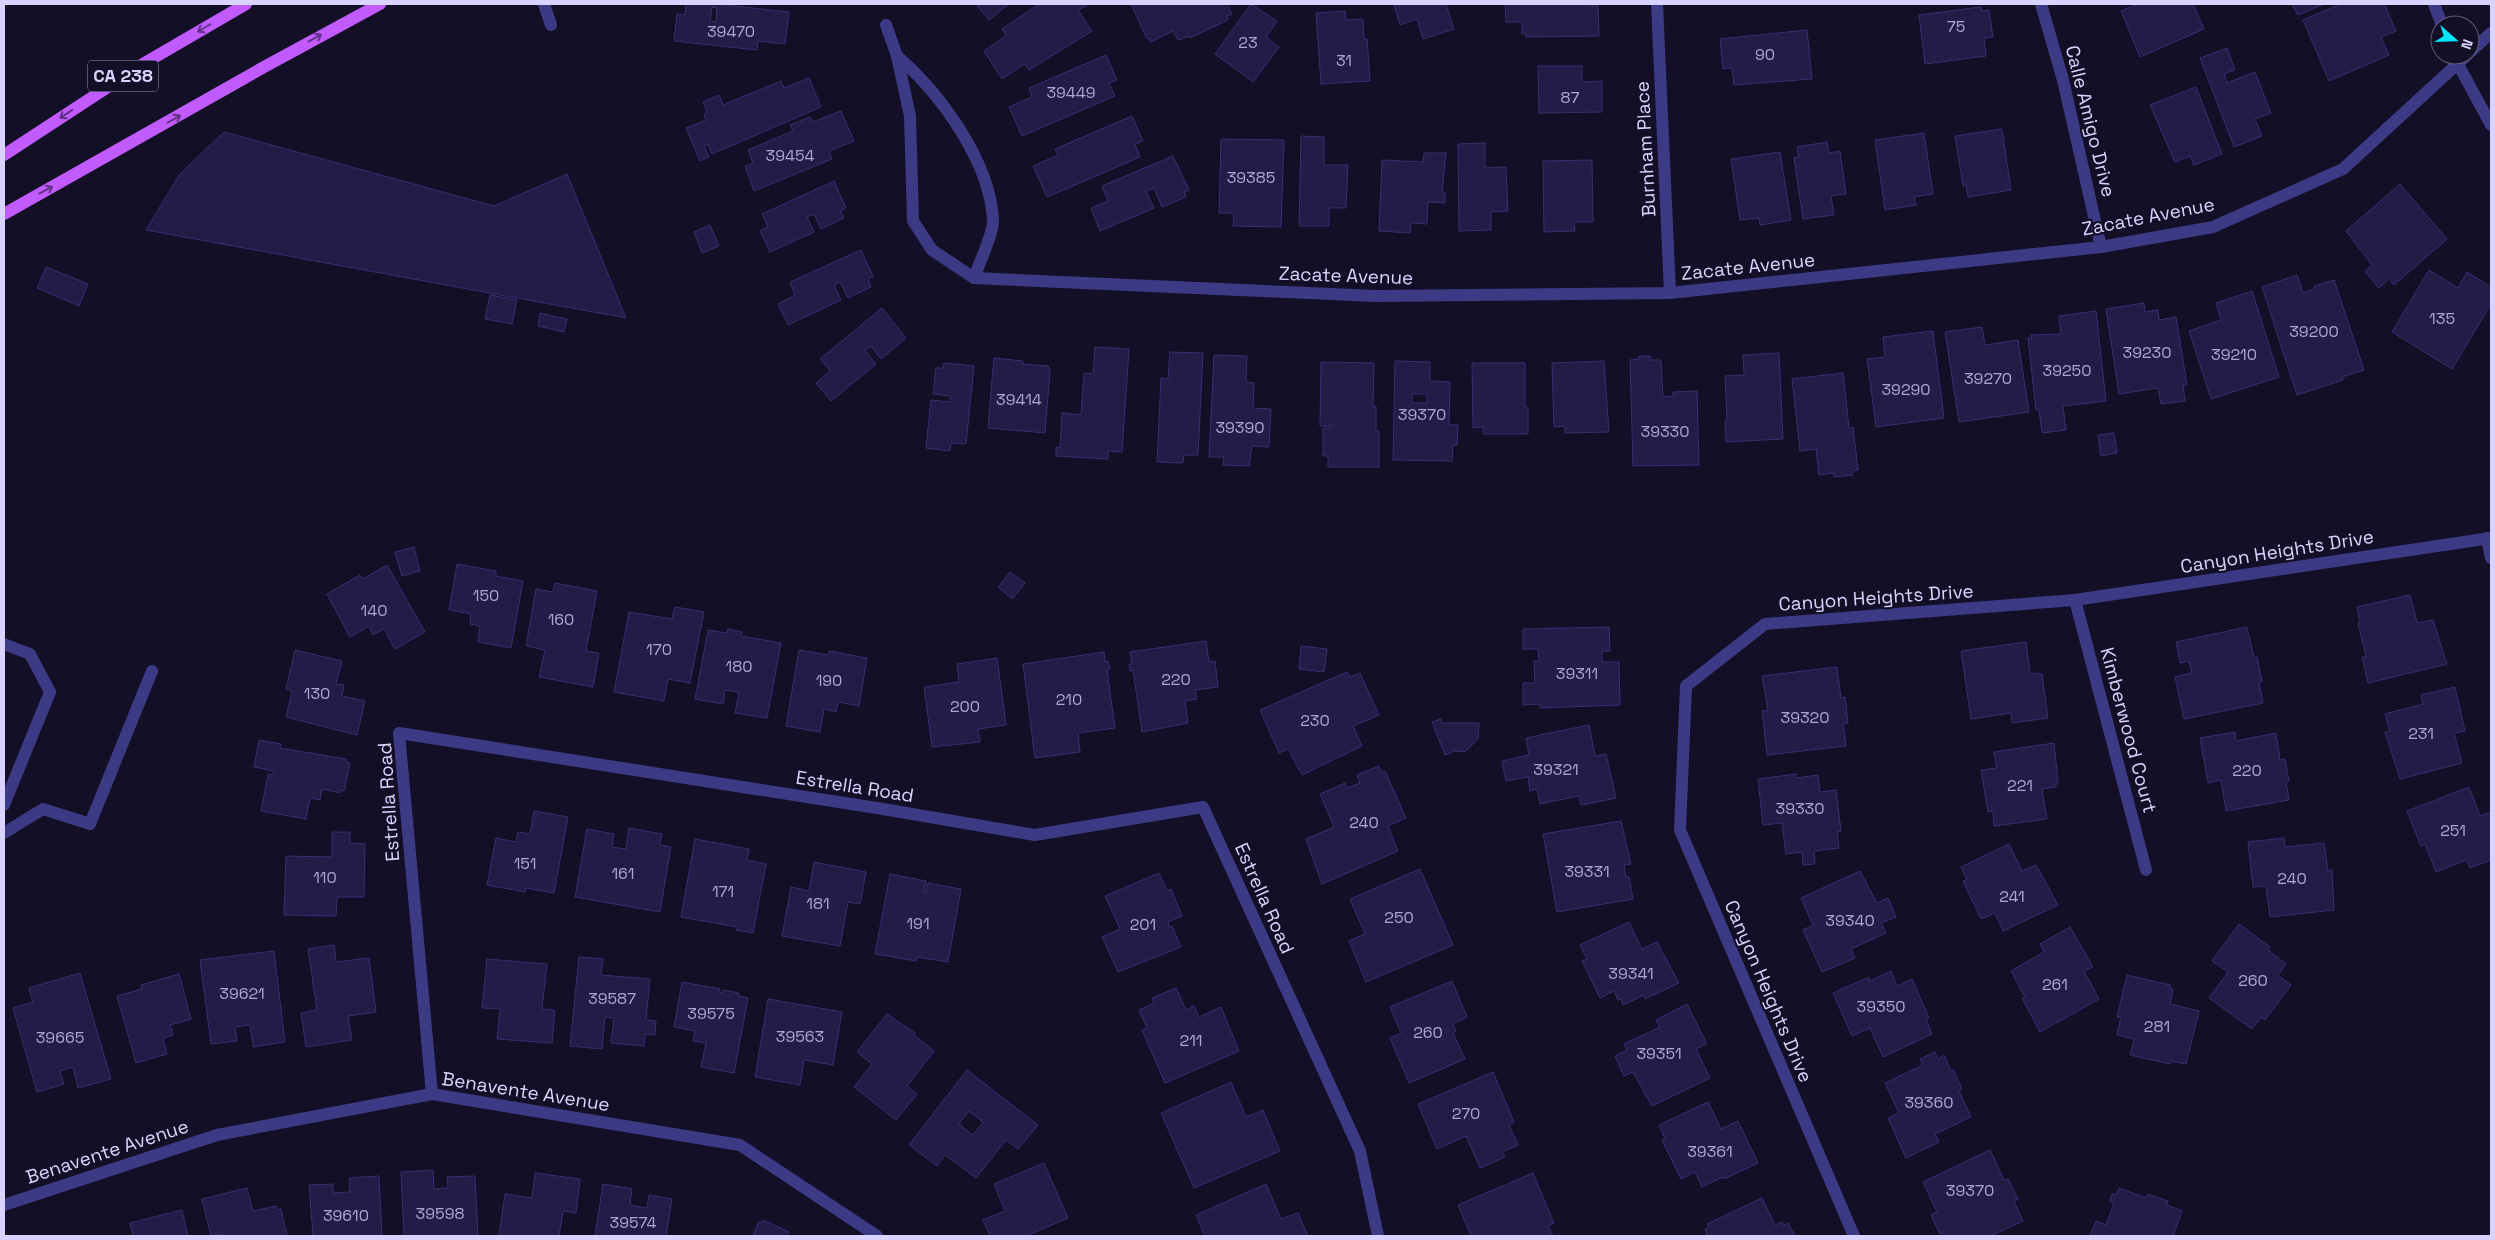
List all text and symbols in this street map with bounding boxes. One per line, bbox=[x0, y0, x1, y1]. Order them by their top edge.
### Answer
north arrow bbox=[2430, 15, 2480, 65]
house number: 75 bbox=[1947, 16, 1965, 37]
house number: 39470 bbox=[707, 21, 755, 42]
one-way arrow bbox=[197, 23, 211, 33]
house number: 23 bbox=[1238, 32, 1258, 53]
one-way arrow bbox=[307, 33, 322, 43]
text: N bbox=[2457, 37, 2477, 52]
street label: Calle Amigo Drive bbox=[2060, 43, 2121, 200]
house number: 90 bbox=[1755, 44, 1775, 65]
house number: 31 bbox=[1336, 50, 1352, 71]
road number: CA 238 bbox=[88, 60, 158, 92]
street label: Burnham Place bbox=[1629, 80, 1662, 218]
house number: 39449 bbox=[1046, 82, 1096, 103]
house number: 87 bbox=[1561, 87, 1579, 108]
one-way arrow bbox=[59, 109, 73, 119]
one-way arrow bbox=[166, 113, 180, 123]
house number: 39454 bbox=[765, 145, 815, 166]
house number: 39385 bbox=[1227, 167, 1275, 188]
one-way arrow bbox=[38, 185, 53, 194]
street label: Zacate Avenue bbox=[2080, 191, 2217, 242]
street label: Zacate Avenue bbox=[1680, 247, 1816, 286]
street label: Zacate Avenue bbox=[1278, 261, 1414, 290]
house number: 135 bbox=[2429, 308, 2455, 329]
house number: 39200 bbox=[2289, 321, 2339, 342]
house number: 39230 bbox=[2123, 342, 2171, 363]
house number: 39210 bbox=[2211, 344, 2257, 365]
house number: 39250 bbox=[2043, 360, 2091, 381]
house number: 39270 bbox=[1964, 368, 2012, 389]
house number: 39290 bbox=[1881, 379, 1931, 400]
house number: 39414 bbox=[996, 389, 1042, 410]
house number: 39370 bbox=[1398, 404, 1446, 425]
house number: 39390 bbox=[1215, 417, 1265, 438]
house number: 39330 bbox=[1640, 421, 1690, 442]
street label: Canyon Heights Drive bbox=[2179, 524, 2376, 579]
street label: Canyon Heights Drive bbox=[1778, 578, 1974, 617]
house number: 150 bbox=[473, 585, 499, 606]
house number: 140 bbox=[361, 600, 387, 621]
house number: 160 bbox=[548, 609, 574, 630]
house number: 170 bbox=[646, 639, 672, 660]
street label: Kimberwood Court bbox=[2094, 645, 2163, 816]
house number: 180 bbox=[726, 656, 752, 677]
house number: 39311 bbox=[1556, 663, 1598, 684]
house number: 220 bbox=[1161, 669, 1191, 690]
house number: 190 bbox=[816, 670, 842, 691]
house number: 130 bbox=[304, 683, 330, 704]
house number: 210 bbox=[1056, 689, 1082, 710]
house number: 200 bbox=[950, 696, 980, 717]
house number: 39320 bbox=[1780, 707, 1830, 728]
house number: 230 bbox=[1300, 710, 1330, 731]
house number: 231 bbox=[2408, 723, 2434, 744]
street label: Estrella Road bbox=[372, 742, 405, 862]
house number: 39321 bbox=[1533, 759, 1579, 780]
house number: 220 bbox=[2232, 760, 2262, 781]
street label: Estrella Road bbox=[794, 765, 916, 808]
house number: 221 bbox=[2007, 775, 2033, 796]
house number: 39330 bbox=[1775, 798, 1825, 819]
house number: 240 bbox=[1349, 812, 1379, 833]
house number: 251 bbox=[2440, 820, 2466, 841]
street label: Estrella Road bbox=[1229, 839, 1300, 958]
house number: 151 bbox=[514, 853, 536, 874]
house number: 39331 bbox=[1564, 861, 1610, 882]
house number: 161 bbox=[611, 863, 635, 884]
house number: 110 bbox=[313, 867, 337, 888]
house number: 240 bbox=[2277, 868, 2307, 889]
house number: 171 bbox=[712, 881, 734, 902]
house number: 241 bbox=[1999, 886, 2025, 907]
house number: 181 bbox=[806, 893, 830, 914]
street label: Canyon Heights Drive bbox=[1719, 896, 1818, 1086]
house number: 250 bbox=[1384, 907, 1414, 928]
house number: 39340 bbox=[1825, 910, 1875, 931]
house number: 191 bbox=[906, 913, 930, 934]
house number: 201 bbox=[1130, 914, 1156, 935]
house number: 39341 bbox=[1608, 963, 1654, 984]
house number: 260 bbox=[2238, 970, 2268, 991]
house number: 261 bbox=[2042, 974, 2068, 995]
house number: 39621 bbox=[219, 983, 265, 1004]
house number: 39587 bbox=[588, 988, 636, 1009]
house number: 39350 bbox=[1857, 996, 1905, 1017]
house number: 39575 bbox=[687, 1003, 735, 1024]
house number: 281 bbox=[2144, 1016, 2170, 1037]
house number: 260 bbox=[1413, 1022, 1443, 1043]
house number: 39563 bbox=[776, 1026, 824, 1047]
house number: 39665 bbox=[36, 1027, 84, 1048]
house number: 211 bbox=[1179, 1030, 1203, 1051]
house number: 39351 bbox=[1636, 1043, 1682, 1064]
street label: Benavente Avenue bbox=[440, 1066, 612, 1117]
house number: 39360 bbox=[1904, 1092, 1954, 1113]
house number: 270 bbox=[1452, 1103, 1480, 1124]
street label: Benavente Avenue bbox=[23, 1113, 192, 1190]
house number: 39361 bbox=[1687, 1141, 1733, 1162]
house number: 39370 bbox=[1946, 1180, 1994, 1201]
house number: 39598 bbox=[416, 1203, 464, 1224]
house number: 39610 bbox=[323, 1205, 369, 1226]
house number: 39574 bbox=[610, 1212, 656, 1233]

